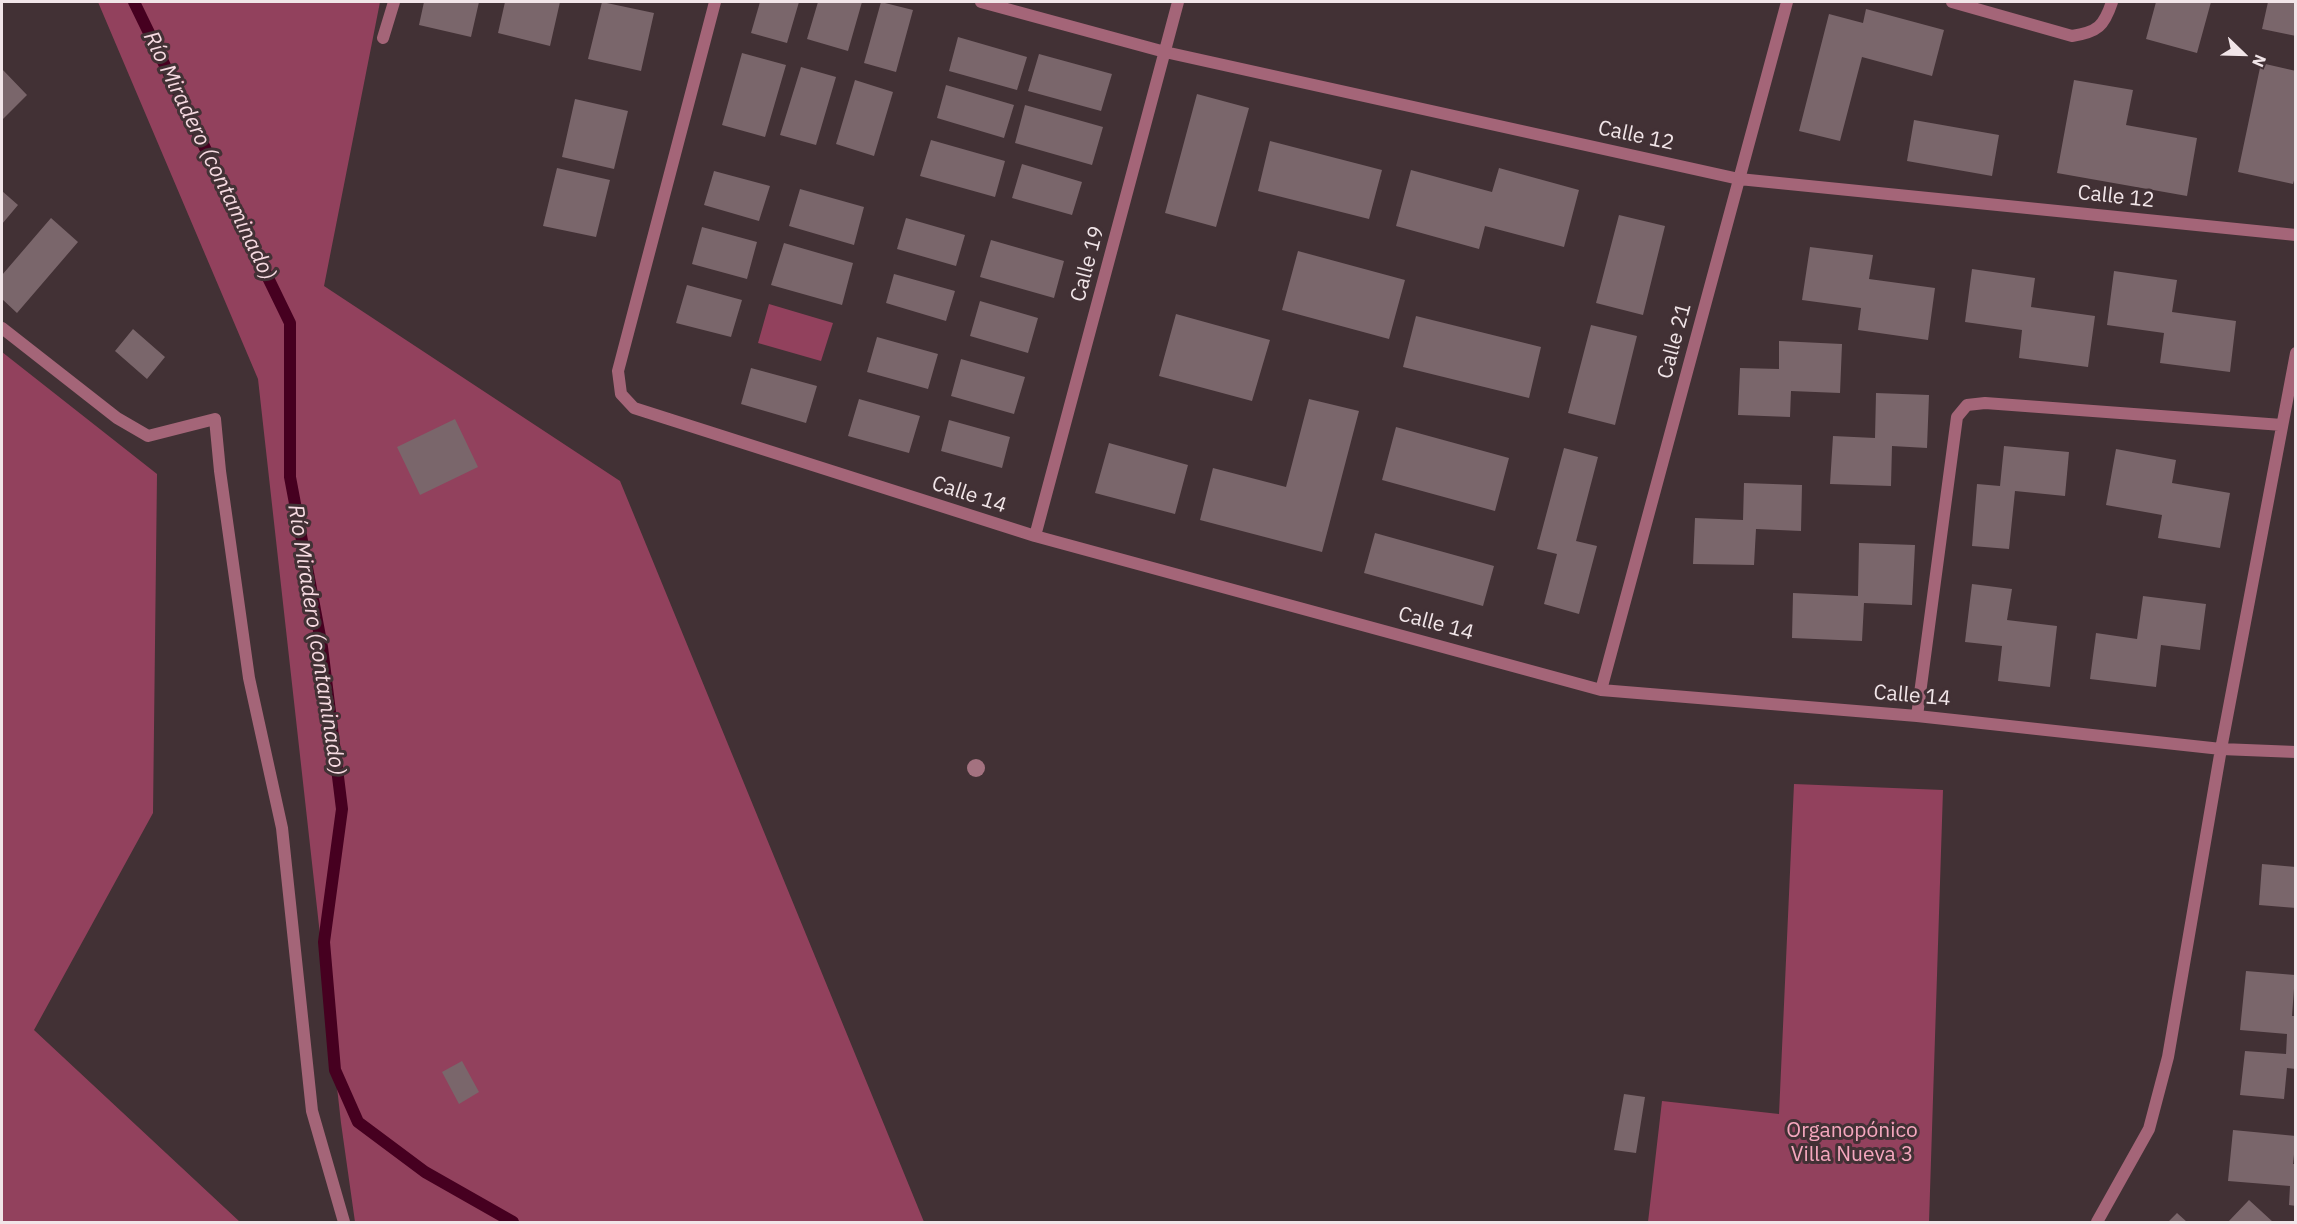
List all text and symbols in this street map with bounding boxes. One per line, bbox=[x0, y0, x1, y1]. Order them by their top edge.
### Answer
north arrow bbox=[2213, 24, 2273, 84]
water label: Río Miradero (contaminado) bbox=[137, 27, 281, 285]
text: N bbox=[2248, 52, 2271, 70]
street label: Calle 12 bbox=[1596, 116, 1676, 156]
street label: Calle 12 bbox=[2076, 180, 2156, 214]
street label: Calle 19 bbox=[1066, 223, 1110, 305]
street label: Calle 21 bbox=[1653, 300, 1697, 382]
street label: Calle 14 bbox=[928, 471, 1010, 519]
water label: Río Miradero (contaminado) bbox=[282, 503, 350, 777]
street label: Calle 14 bbox=[1395, 602, 1477, 646]
street label: Calle 14 bbox=[1872, 680, 1952, 712]
park label: Organopónico Villa Nueva 3 bbox=[1786, 1118, 1918, 1168]

